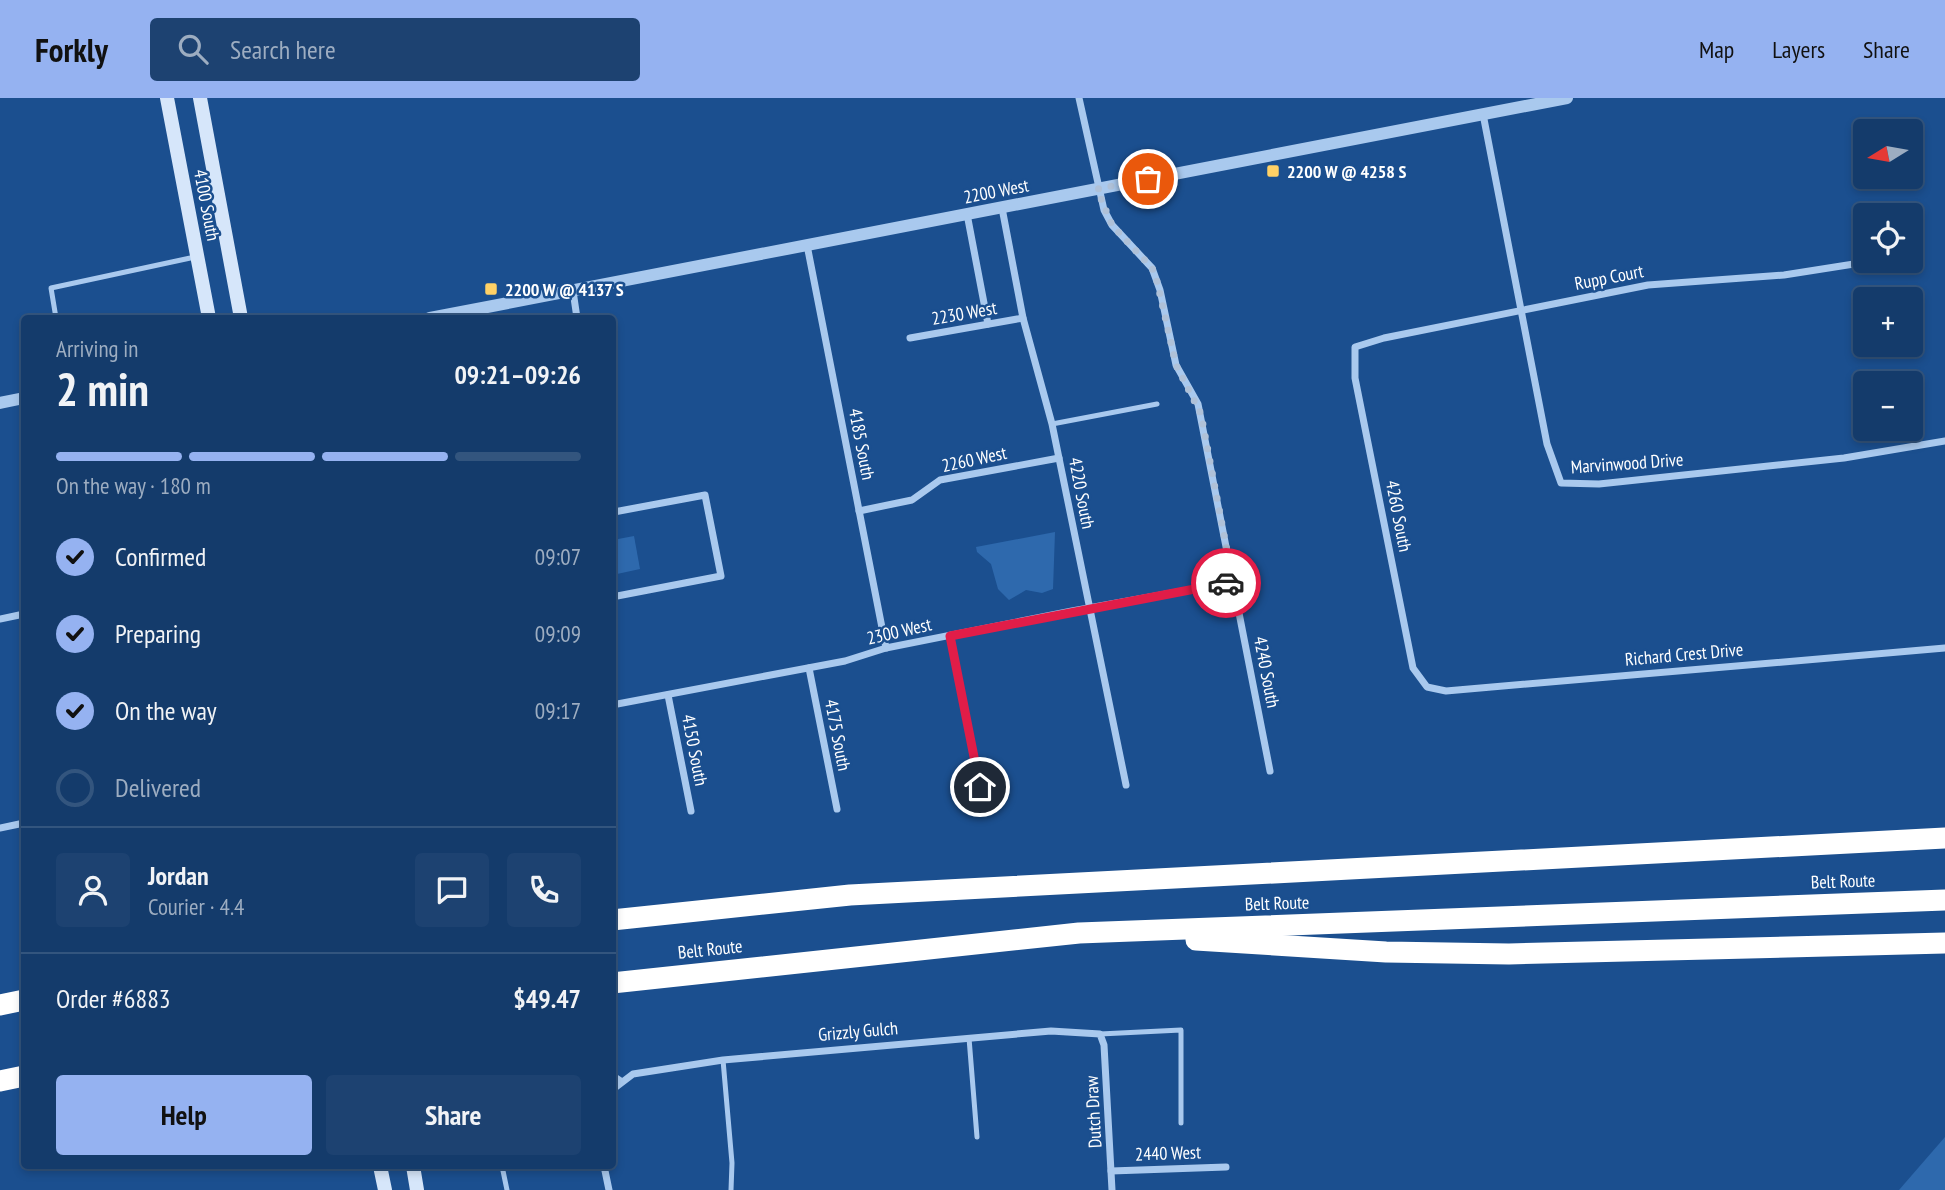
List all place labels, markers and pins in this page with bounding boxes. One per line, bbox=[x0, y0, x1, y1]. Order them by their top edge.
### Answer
pin bbox=[1118, 149, 1178, 209]
place label: 2200 W @ 4258 S bbox=[1287, 160, 1407, 183]
marker: 2200 W @ 4258 S bbox=[1265, 163, 1281, 179]
place label: 2200 W @ 4137 S bbox=[505, 278, 624, 301]
marker: 2200 W @ 4137 S bbox=[483, 281, 499, 297]
pin bbox=[950, 757, 1010, 817]

